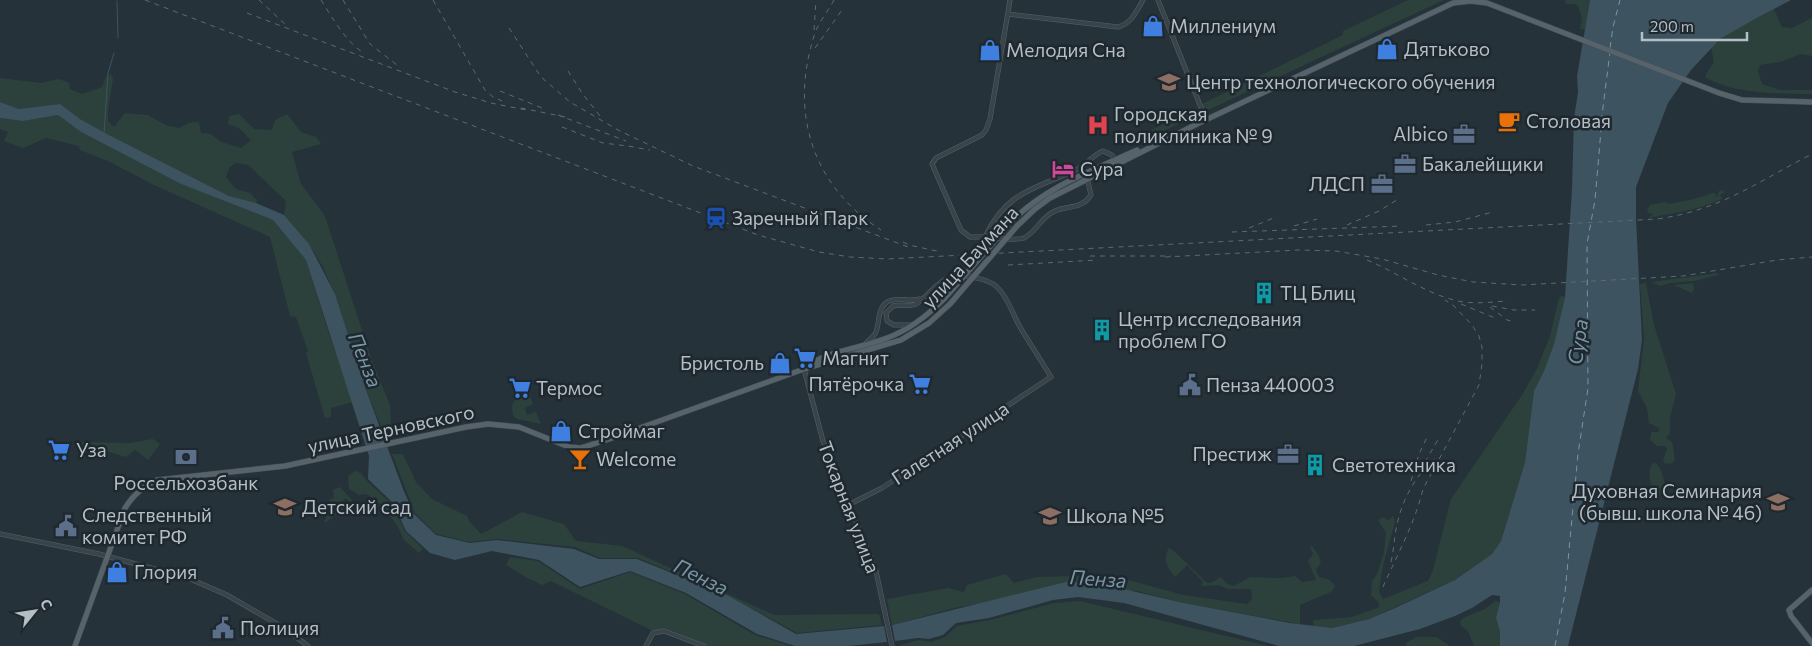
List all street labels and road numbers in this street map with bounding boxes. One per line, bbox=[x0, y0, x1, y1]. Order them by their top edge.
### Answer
street label: улица Баумана bbox=[917, 201, 1023, 312]
street label: Галетная улица bbox=[887, 396, 1013, 489]
street label: улица Терновского bbox=[305, 400, 476, 457]
street label: Токарная улица bbox=[814, 438, 885, 576]

